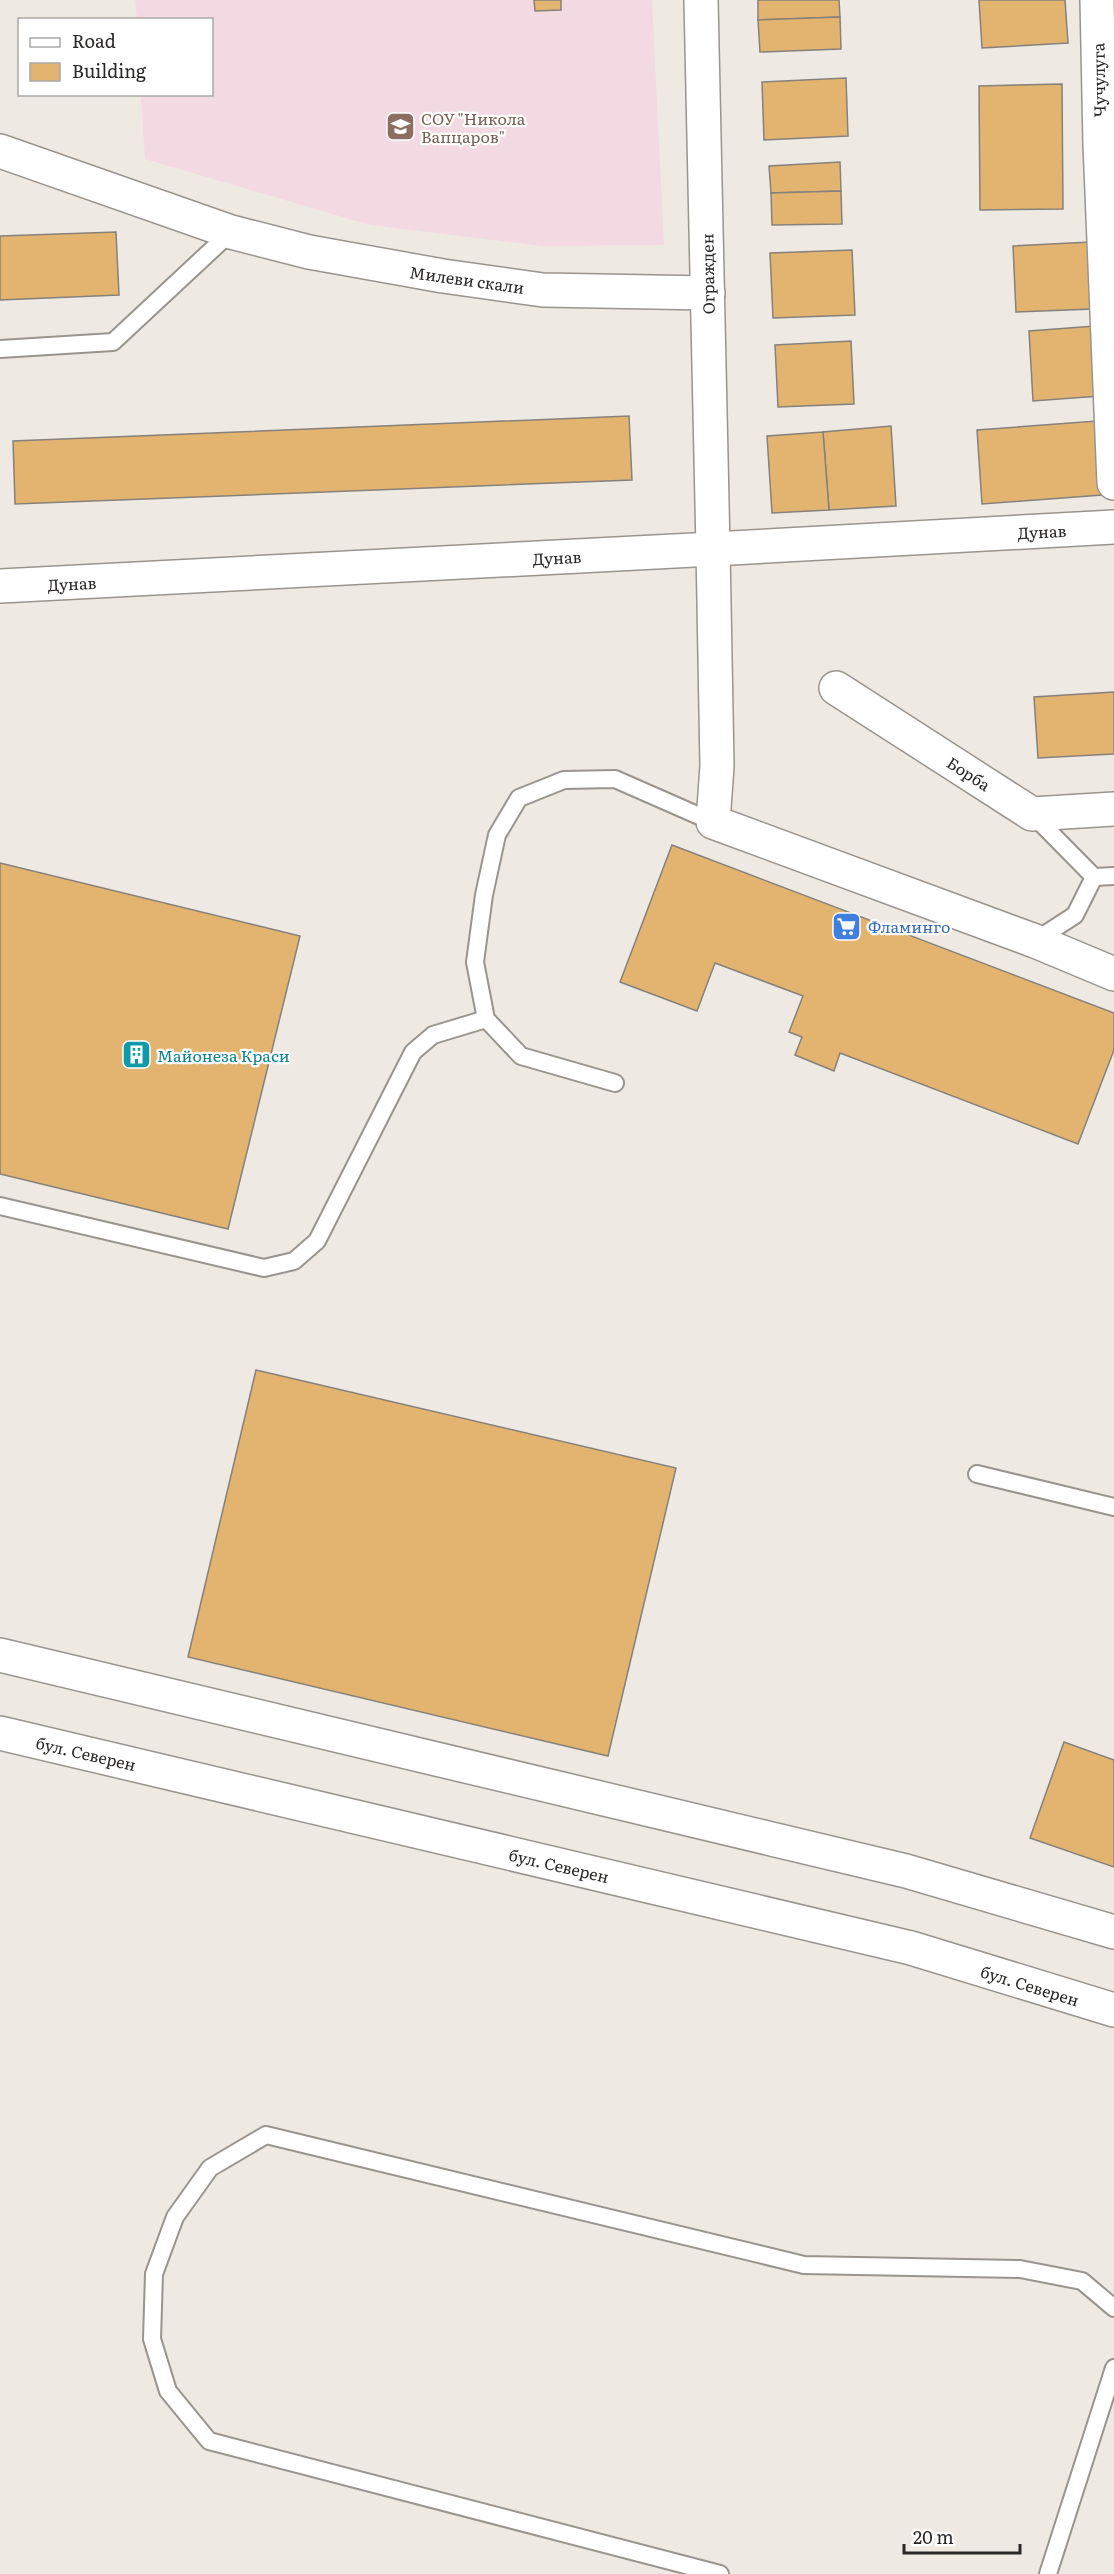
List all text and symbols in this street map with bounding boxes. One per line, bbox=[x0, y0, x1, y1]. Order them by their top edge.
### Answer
legend bbox=[18, 18, 213, 96]
text: Road bbox=[72, 27, 116, 54]
street label: Чучулуга bbox=[1085, 42, 1111, 118]
text: Building bbox=[72, 57, 147, 84]
place label: СОУ "Никола Вапцаров" bbox=[421, 106, 526, 148]
school or university icon: СОУ "Никола Вапцаров" bbox=[384, 111, 416, 143]
street label: Огражден bbox=[694, 233, 720, 315]
street label: Милеви скали bbox=[408, 259, 526, 299]
street label: Дунав bbox=[1017, 518, 1067, 544]
street label: Дунав bbox=[532, 544, 582, 570]
street label: Дунав bbox=[47, 570, 97, 596]
street label: Борба bbox=[942, 750, 996, 796]
supermarket icon: Фламинго bbox=[831, 910, 863, 942]
place label: Фламинго bbox=[868, 914, 950, 938]
building icon: Майонеза Краси bbox=[120, 1039, 152, 1071]
place label: Майонеза Краси bbox=[157, 1043, 290, 1067]
street label: бул. Северен bbox=[34, 1730, 138, 1776]
street label: бул. Северен bbox=[507, 1842, 611, 1888]
street label: бул. Северен bbox=[978, 1959, 1082, 2011]
scale bar bbox=[904, 2517, 1020, 2555]
text: 20 m bbox=[913, 2523, 954, 2550]

